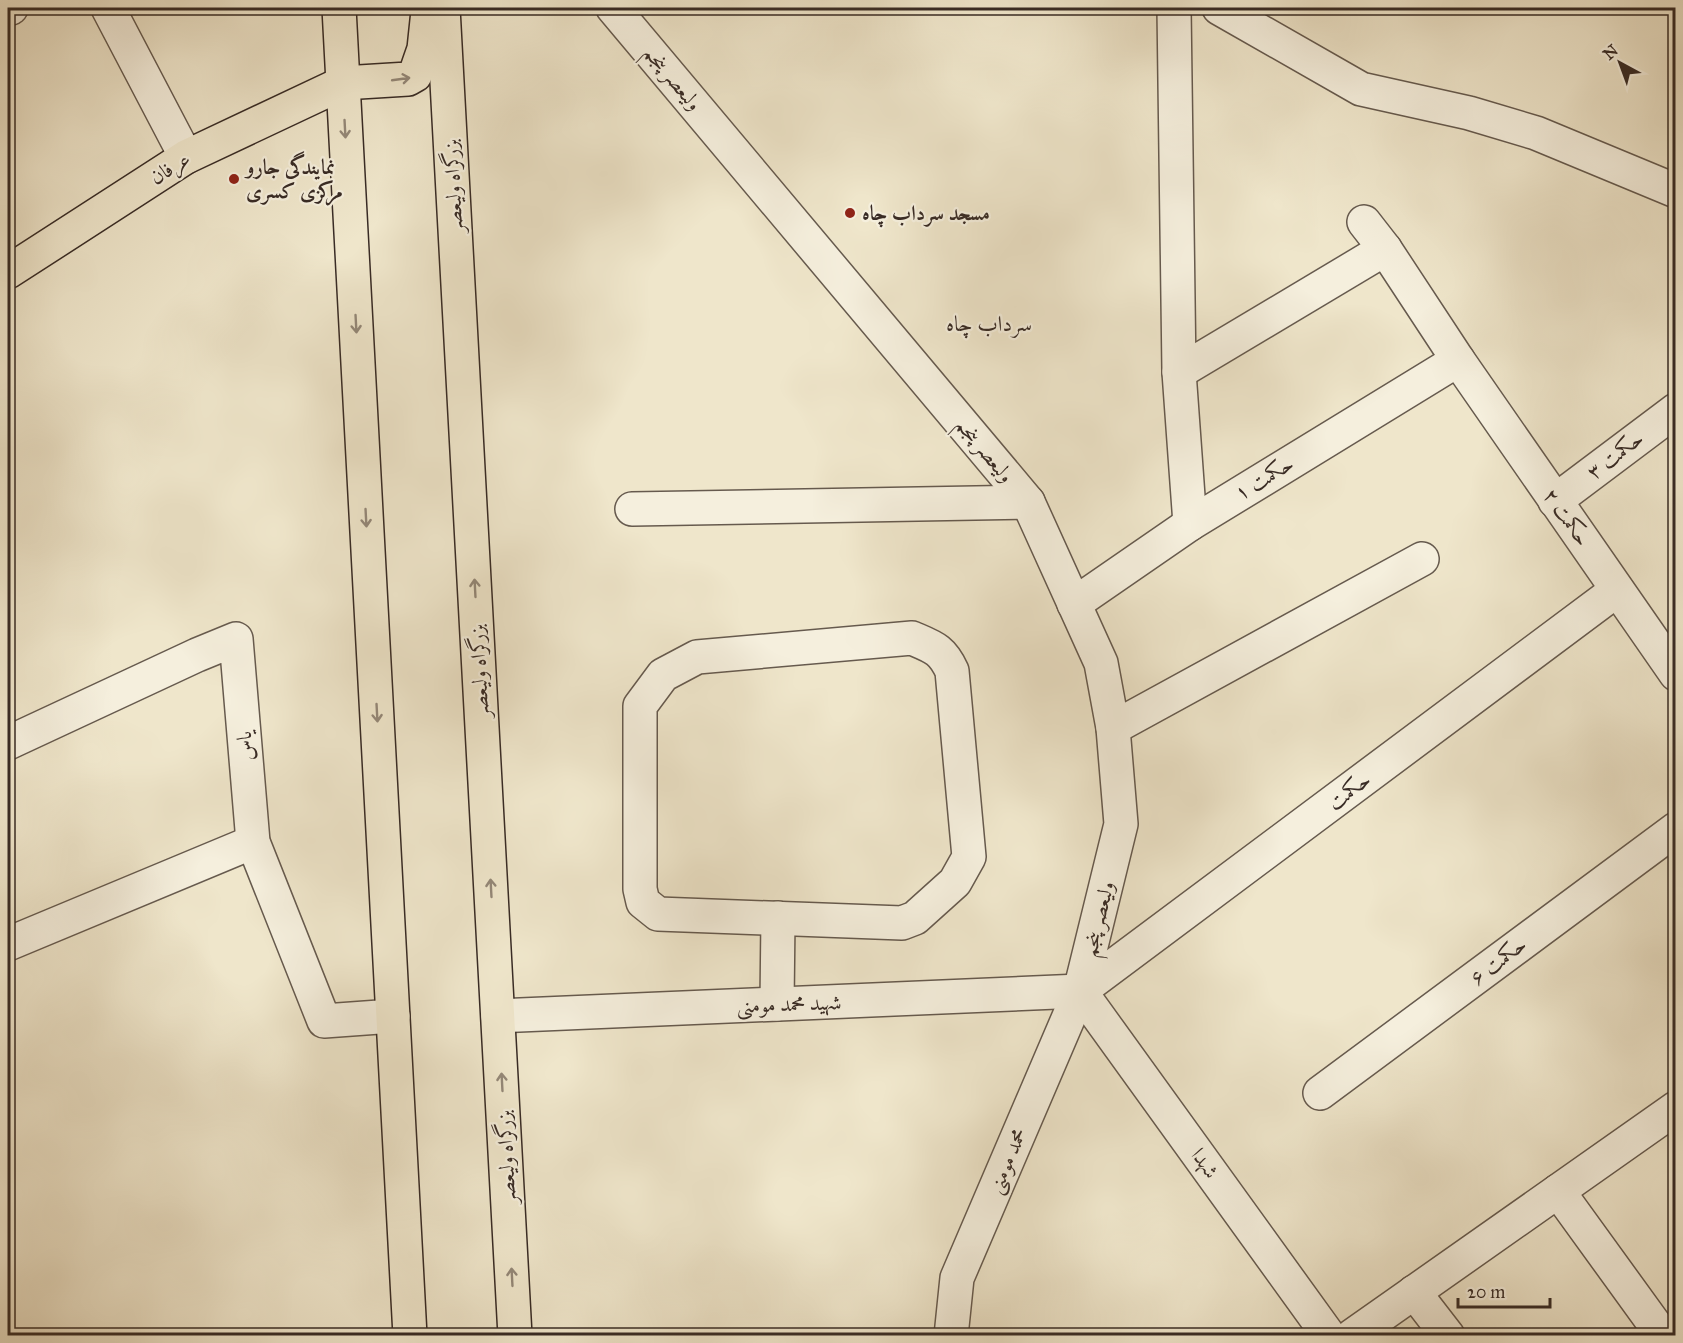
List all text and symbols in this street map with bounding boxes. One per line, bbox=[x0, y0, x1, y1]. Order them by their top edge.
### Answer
north arrow bbox=[1590, 33, 1650, 93]
street label: ولیعصر پنجم bbox=[633, 40, 708, 120]
text: N bbox=[1599, 40, 1622, 64]
one-way arrow bbox=[391, 73, 410, 84]
one-way arrow bbox=[340, 118, 351, 138]
street label: بزرگراه ولیعصر bbox=[437, 138, 470, 236]
street label: عرفان bbox=[145, 146, 196, 192]
place label: نمایندگی جارو مرکزی کسری bbox=[244, 151, 343, 206]
marker: نمایندگی جارو مرکزی کسری bbox=[227, 172, 241, 186]
place label: مسجد سرداب چاه bbox=[862, 200, 990, 228]
marker: مسجد سرداب چاه bbox=[843, 206, 857, 220]
district label: سرداب چاه bbox=[946, 310, 1032, 339]
one-way arrow bbox=[350, 313, 361, 333]
street label: ولیعصر پنجم bbox=[945, 412, 1020, 492]
street label: حکمت ۳ bbox=[1581, 425, 1649, 485]
street label: حکمت ۱ bbox=[1230, 450, 1298, 506]
street label: حکمت ۲ bbox=[1538, 483, 1596, 551]
one-way arrow bbox=[361, 508, 372, 528]
one-way arrow bbox=[469, 579, 480, 599]
street label: بزرگراه ولیعصر bbox=[463, 623, 496, 721]
one-way arrow bbox=[371, 702, 382, 722]
street label: یاس bbox=[231, 729, 259, 762]
street label: حکمت bbox=[1322, 766, 1376, 816]
one-way arrow bbox=[485, 878, 496, 898]
street label: ولیعصر پنجم bbox=[1076, 879, 1127, 961]
street label: حکمت ۶ bbox=[1464, 931, 1532, 991]
street label: شهید محمد مومنی bbox=[736, 989, 842, 1021]
one-way arrow bbox=[496, 1073, 507, 1093]
street label: بزرگراه ولیعصر bbox=[490, 1109, 523, 1207]
street label: محمد مومنی bbox=[982, 1124, 1034, 1198]
street label: شهدا bbox=[1184, 1143, 1225, 1184]
one-way arrow bbox=[507, 1268, 518, 1288]
scale bar bbox=[1458, 1271, 1550, 1309]
text: 20 m bbox=[1467, 1281, 1505, 1303]

